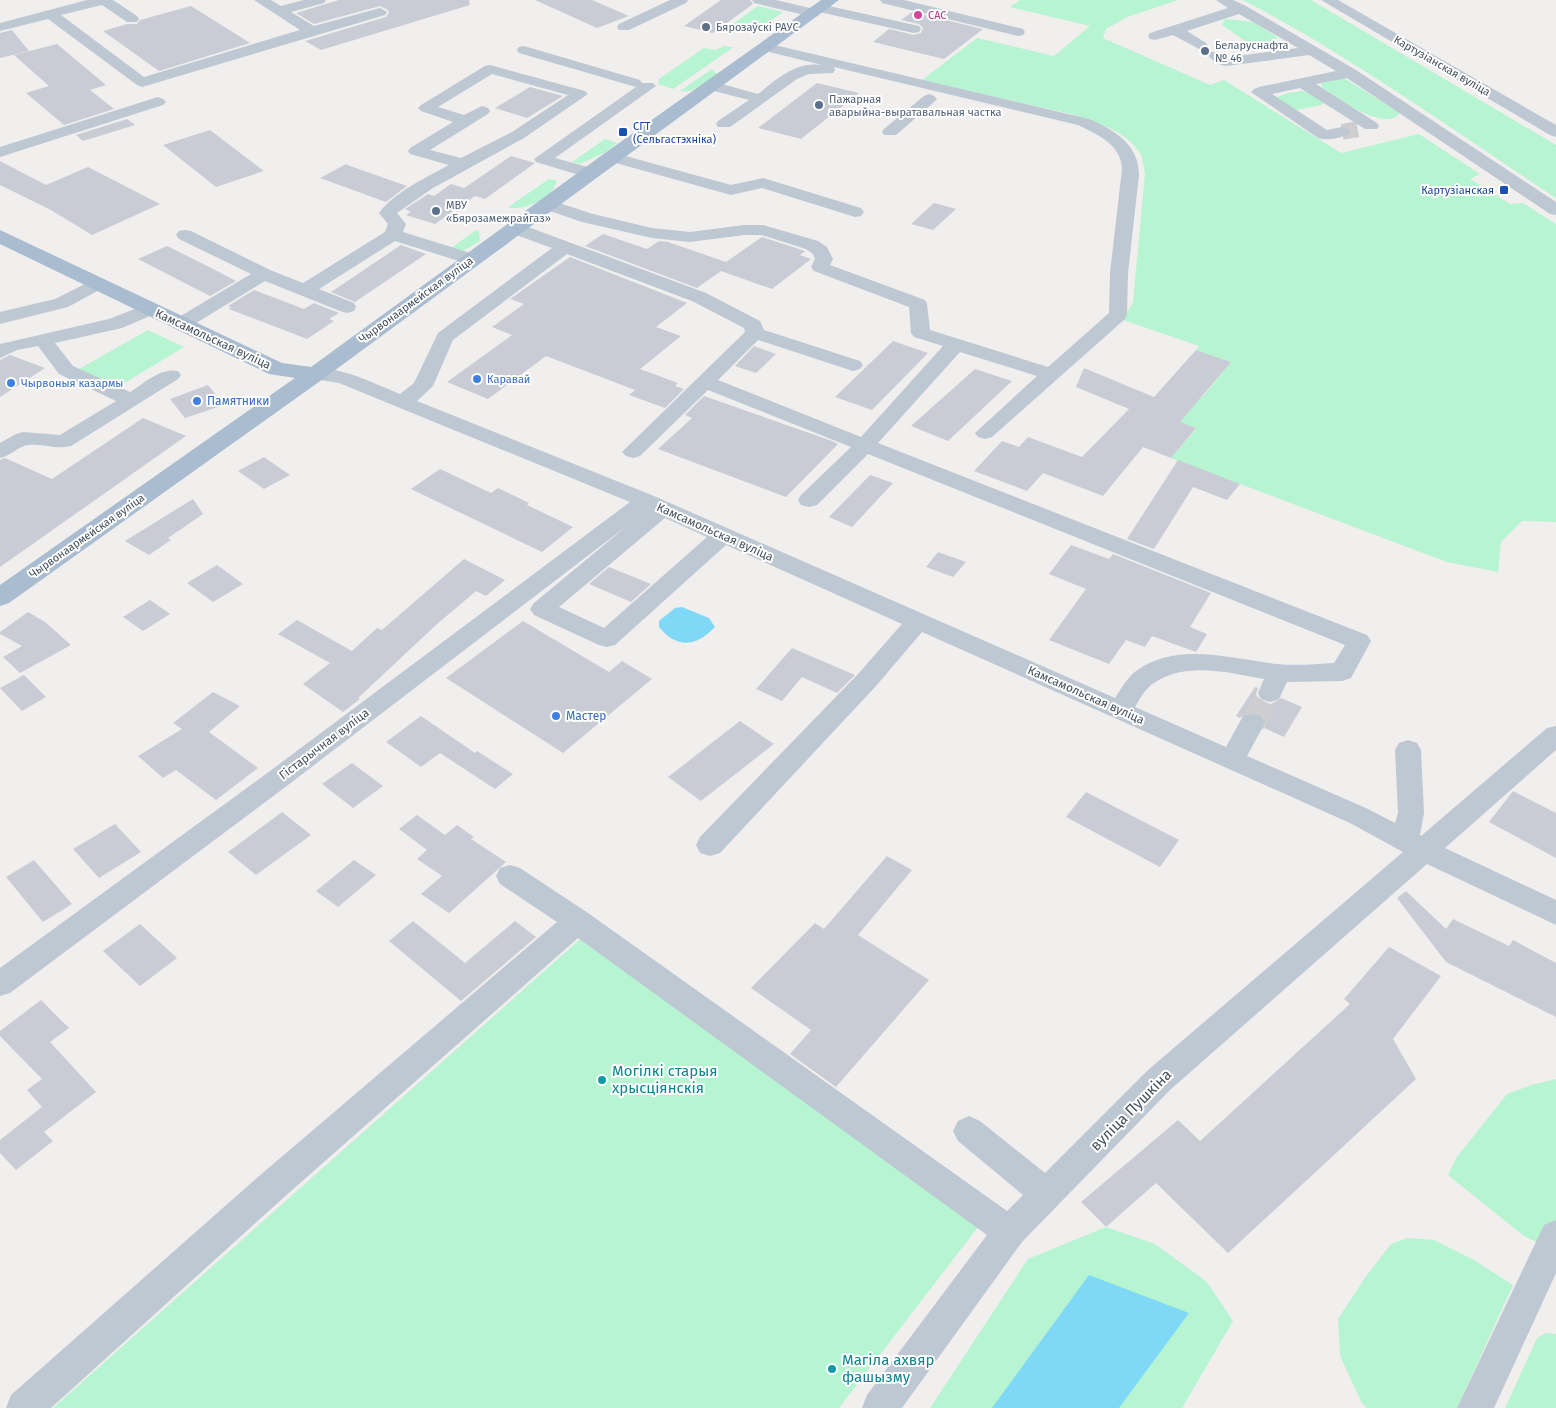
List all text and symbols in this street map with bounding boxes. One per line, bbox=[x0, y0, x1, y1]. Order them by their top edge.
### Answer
marker: САС bbox=[912, 9, 924, 21]
place label: САС bbox=[928, 9, 947, 22]
marker: Бярозаўскі РАУС bbox=[700, 21, 712, 33]
place label: Бярозаўскі РАУС bbox=[716, 21, 799, 34]
street label: Картузіанская вуліца bbox=[1392, 33, 1492, 99]
place label: Беларуснафта № 46 bbox=[1215, 39, 1288, 65]
marker: Беларуснафта № 46 bbox=[1199, 45, 1211, 57]
place label: Пажарная аварыйна-выратавальная частка bbox=[829, 93, 1001, 119]
marker: Пажарная аварыйна-выратавальная частка bbox=[813, 99, 825, 111]
place label: СГТ (Сельгастэхніка) bbox=[633, 120, 717, 146]
marker: СГТ (Сельгастэхніка) bbox=[617, 126, 629, 138]
place label: Картузіанская bbox=[1421, 184, 1494, 197]
marker: Картузіанская bbox=[1498, 184, 1510, 196]
place label: МВУ «Бярозамежрайгаз» bbox=[446, 199, 551, 225]
marker: МВУ «Бярозамежрайгаз» bbox=[430, 205, 442, 217]
street label: Чырвонаармейская вуліца bbox=[356, 254, 476, 346]
street label: Камсамольская вуліца bbox=[153, 306, 273, 372]
marker: Каравай bbox=[471, 373, 483, 385]
place label: Каравай bbox=[487, 373, 530, 386]
marker: Чырвоныя казармы bbox=[5, 377, 17, 389]
place label: Чырвоныя казармы bbox=[21, 377, 123, 390]
place label: Памятники bbox=[207, 394, 269, 408]
marker: Памятники bbox=[191, 395, 203, 407]
street label: Чырвонаармейская вуліца bbox=[27, 491, 147, 581]
street label: Камсамольская вуліца bbox=[655, 500, 775, 564]
street label: Камсамольская вуліца bbox=[1026, 663, 1146, 727]
street label: Гістарычная вуліца bbox=[276, 706, 372, 782]
place label: Мастер bbox=[566, 709, 606, 723]
marker: Мастер bbox=[550, 710, 562, 722]
place label: Могілкі старыя хрысціянскія bbox=[612, 1062, 717, 1097]
street label: вуліца Пушкіна bbox=[1087, 1066, 1175, 1154]
marker: Могілкі старыя хрысціянскія bbox=[596, 1074, 608, 1086]
place label: Магіла ахвяр фашызму bbox=[842, 1351, 934, 1386]
marker: Магіла ахвяр фашызму bbox=[826, 1363, 838, 1375]

